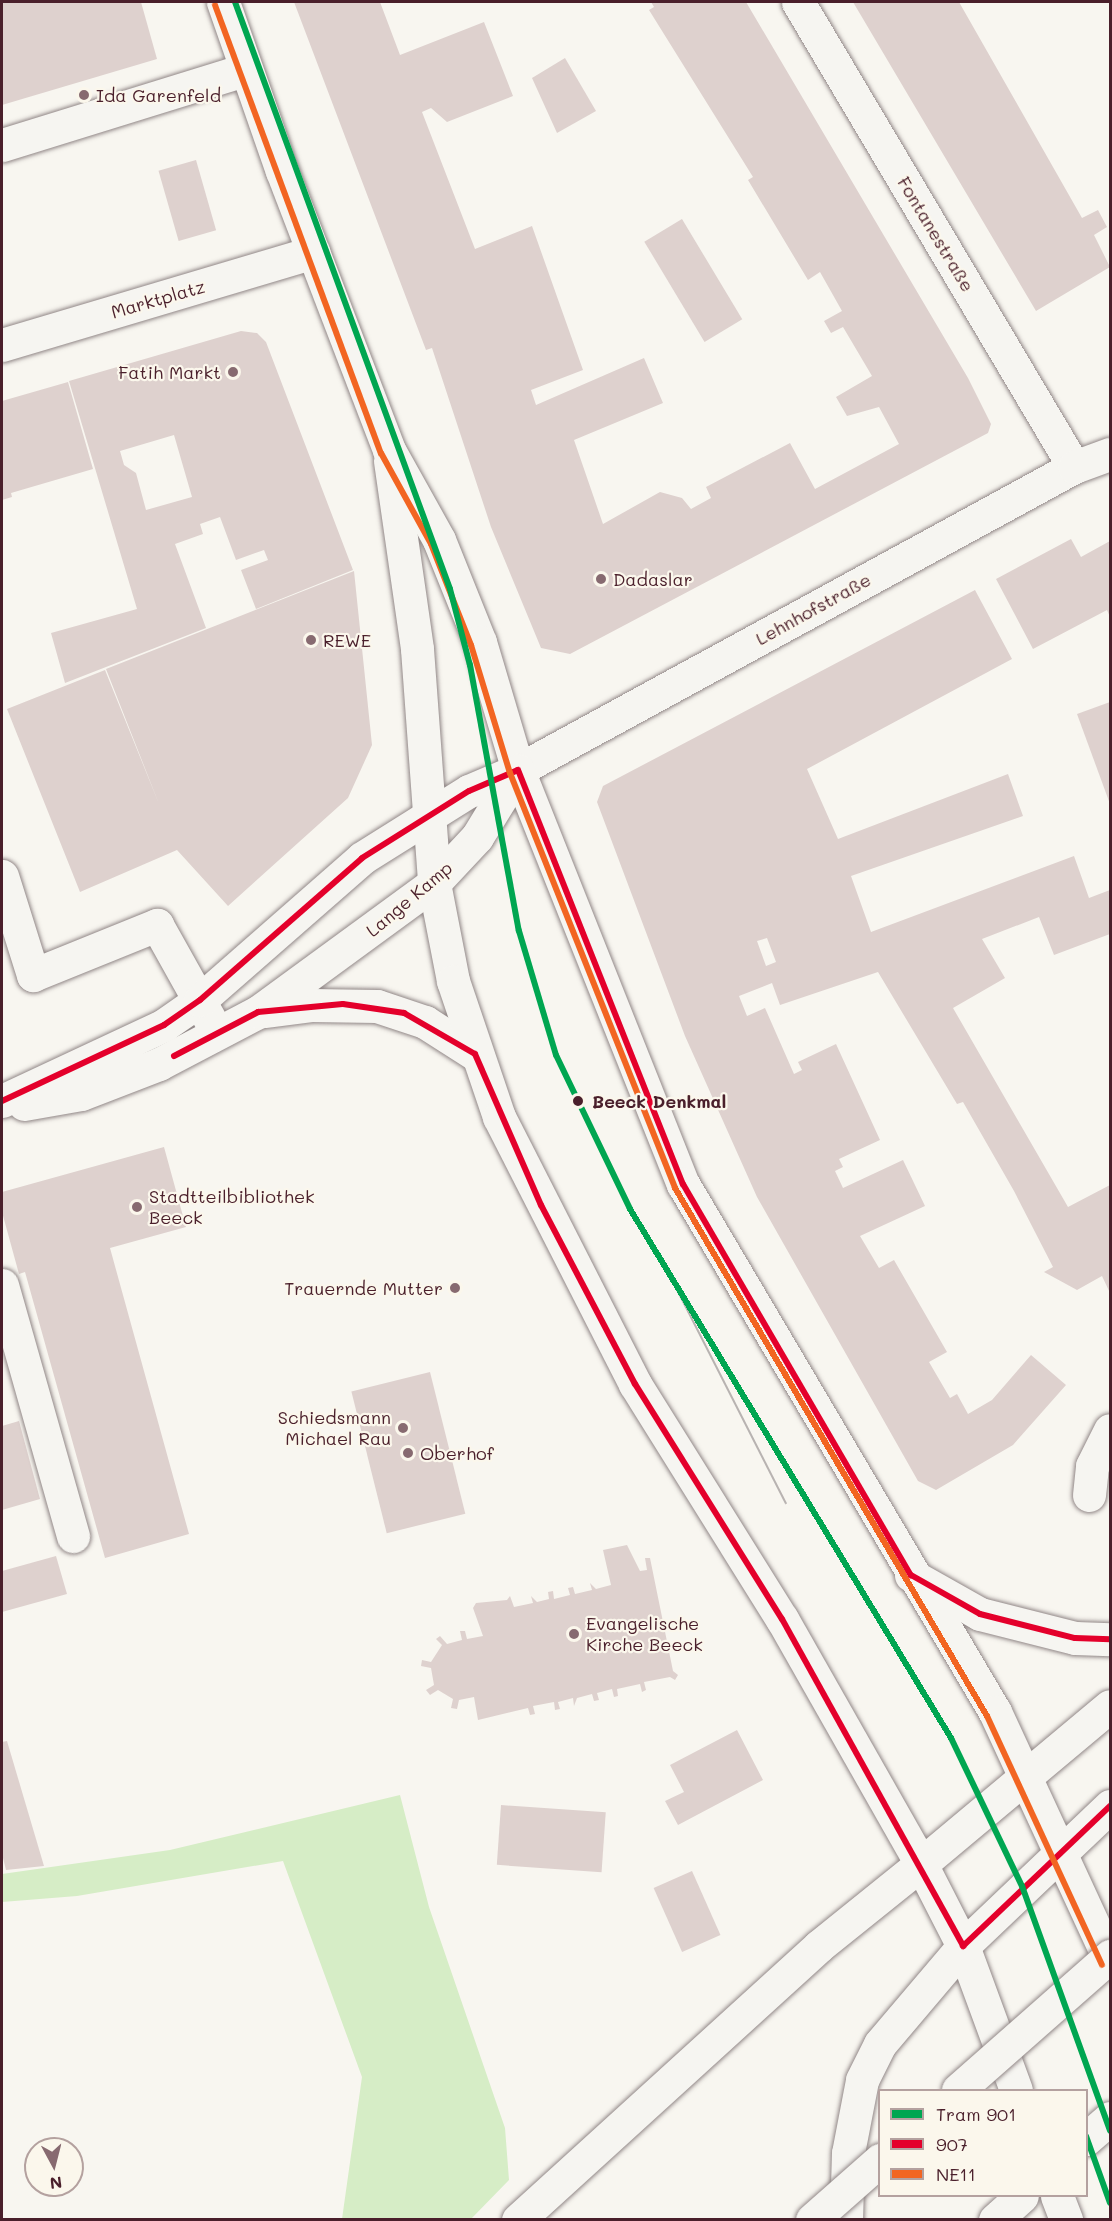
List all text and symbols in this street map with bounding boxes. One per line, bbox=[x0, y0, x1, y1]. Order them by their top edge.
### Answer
place label: Ida Garenfeld bbox=[96, 84, 221, 106]
marker: Ida Garenfeld bbox=[77, 88, 91, 102]
street label: Fontanestraße bbox=[893, 173, 979, 295]
street label: Marktplatz bbox=[108, 275, 208, 323]
place label: Fatih Markt bbox=[118, 361, 221, 383]
marker: Fatih Markt bbox=[226, 365, 240, 379]
place label: Dadaslar bbox=[613, 568, 693, 590]
street label: Lehnhofstraße bbox=[752, 569, 874, 649]
marker: Dadaslar bbox=[594, 572, 608, 586]
place label: REWE bbox=[323, 629, 371, 651]
marker: REWE bbox=[304, 633, 318, 647]
street label: Lange Kamp bbox=[362, 857, 456, 941]
place label: Beeck Denkmal bbox=[592, 1090, 726, 1112]
marker: Beeck Denkmal bbox=[569, 1092, 587, 1110]
place label: Stadtteilbibliothek Beeck bbox=[149, 1186, 315, 1228]
marker: Stadtteilbibliothek Beeck bbox=[130, 1200, 144, 1214]
place label: Trauernde Mutter bbox=[284, 1277, 443, 1299]
marker: Trauernde Mutter bbox=[448, 1281, 462, 1295]
place label: Schiedsmann Michael Rau bbox=[278, 1407, 391, 1450]
marker: Schiedsmann Michael Rau bbox=[396, 1421, 410, 1435]
place label: Oberhof bbox=[420, 1442, 494, 1464]
marker: Oberhof bbox=[401, 1446, 415, 1460]
place label: Evangelische Kirche Beeck bbox=[586, 1613, 703, 1656]
marker: Evangelische Kirche Beeck bbox=[567, 1627, 581, 1641]
legend bbox=[878, 2089, 1088, 2197]
text: Tram 901 bbox=[936, 2102, 1016, 2126]
text: 907 bbox=[936, 2132, 968, 2156]
north arrow bbox=[24, 2137, 84, 2197]
text: NE11 bbox=[936, 2162, 976, 2186]
text: N bbox=[49, 2172, 63, 2195]

